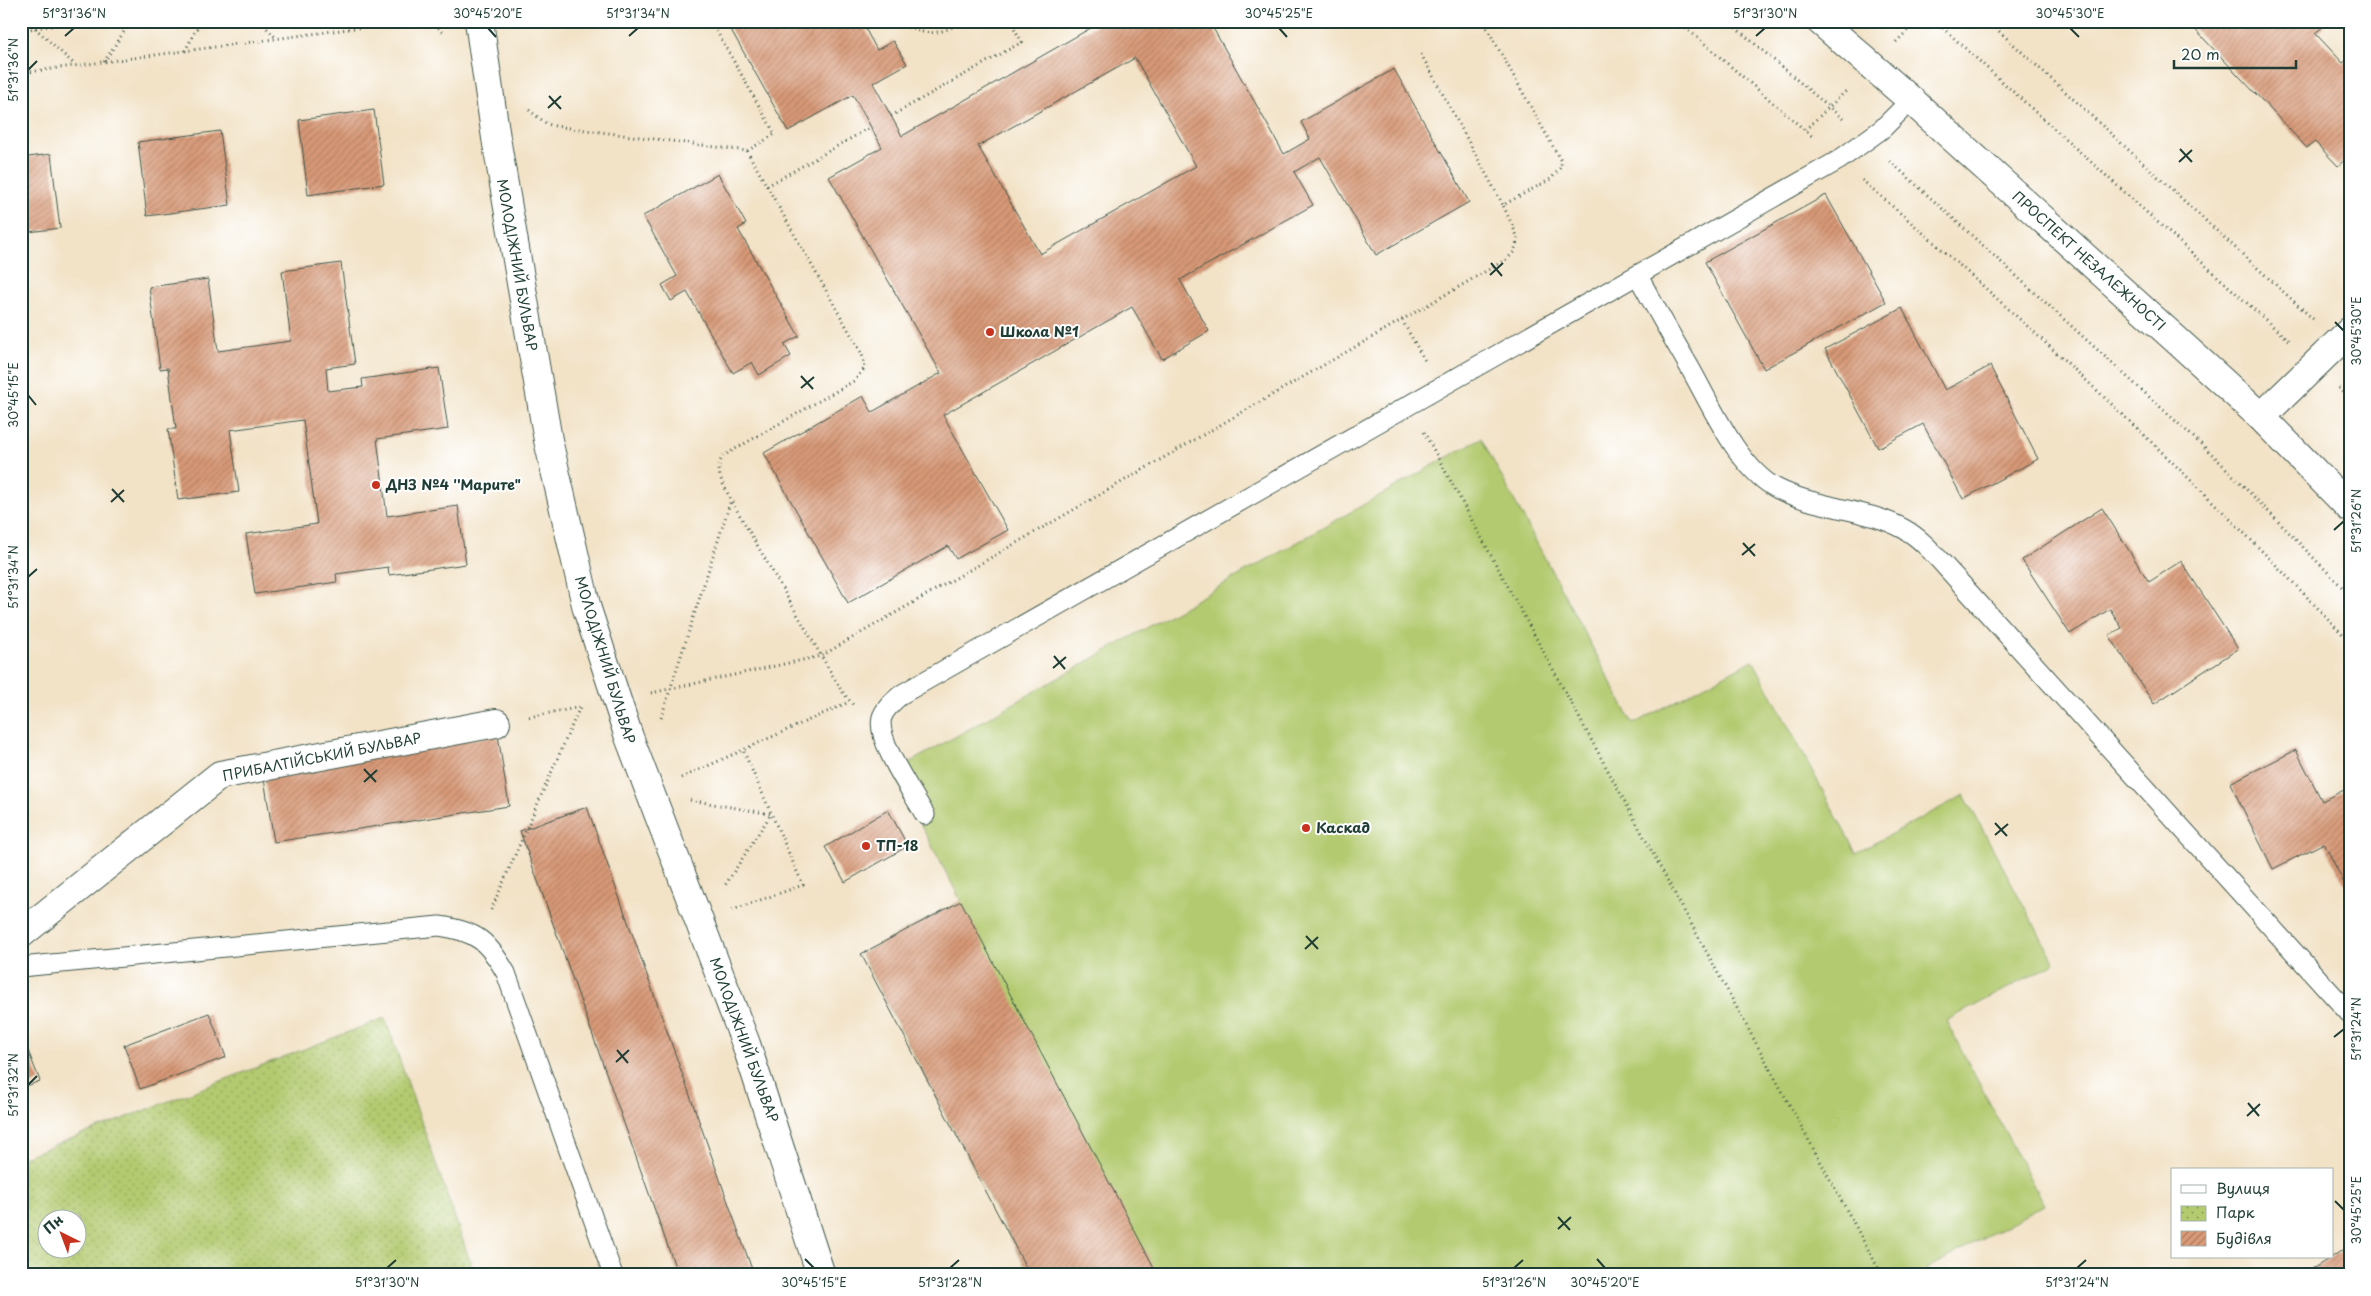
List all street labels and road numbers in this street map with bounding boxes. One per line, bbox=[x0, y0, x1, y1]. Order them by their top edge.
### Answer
street label: МОЛОДІЖНИЙ БУЛЬВАР bbox=[492, 177, 543, 353]
street label: ПРОСПЕКТ НЕЗАЛЕЖНОСТІ bbox=[2008, 186, 2171, 335]
street label: МОЛОДІЖНИЙ БУЛЬВАР bbox=[570, 573, 641, 747]
street label: ПРИБАЛТІЙСЬКИЙ БУЛЬВАР bbox=[221, 727, 423, 786]
street label: МОЛОДІЖНИЙ БУЛЬВАР bbox=[705, 954, 784, 1126]

